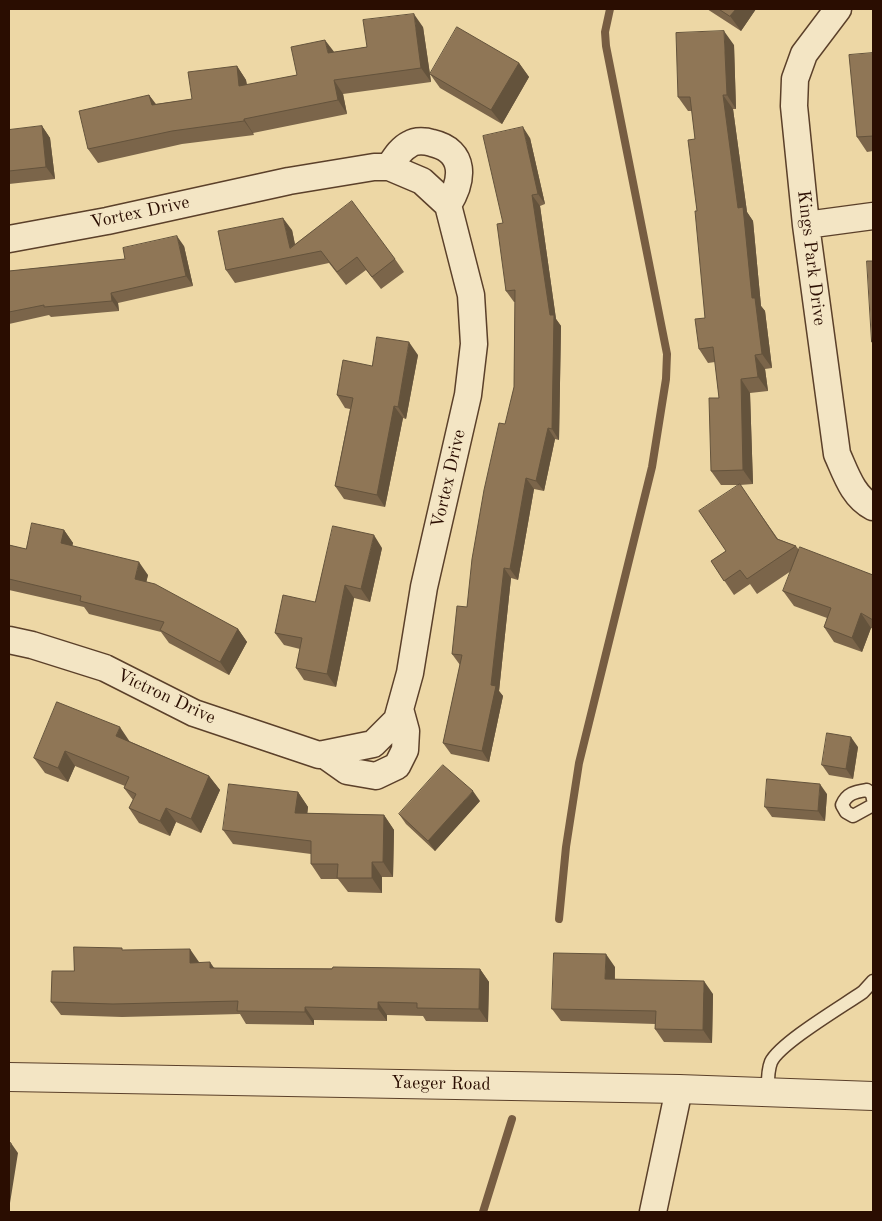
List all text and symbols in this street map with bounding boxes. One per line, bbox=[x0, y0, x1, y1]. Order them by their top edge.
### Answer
street label: Kings Park Drive bbox=[792, 189, 830, 327]
street label: Vortex Drive bbox=[89, 192, 191, 234]
street label: Vortex Drive bbox=[427, 428, 471, 530]
street label: Victron Drive bbox=[113, 665, 219, 729]
street label: Yaeger Road bbox=[391, 1072, 491, 1096]

